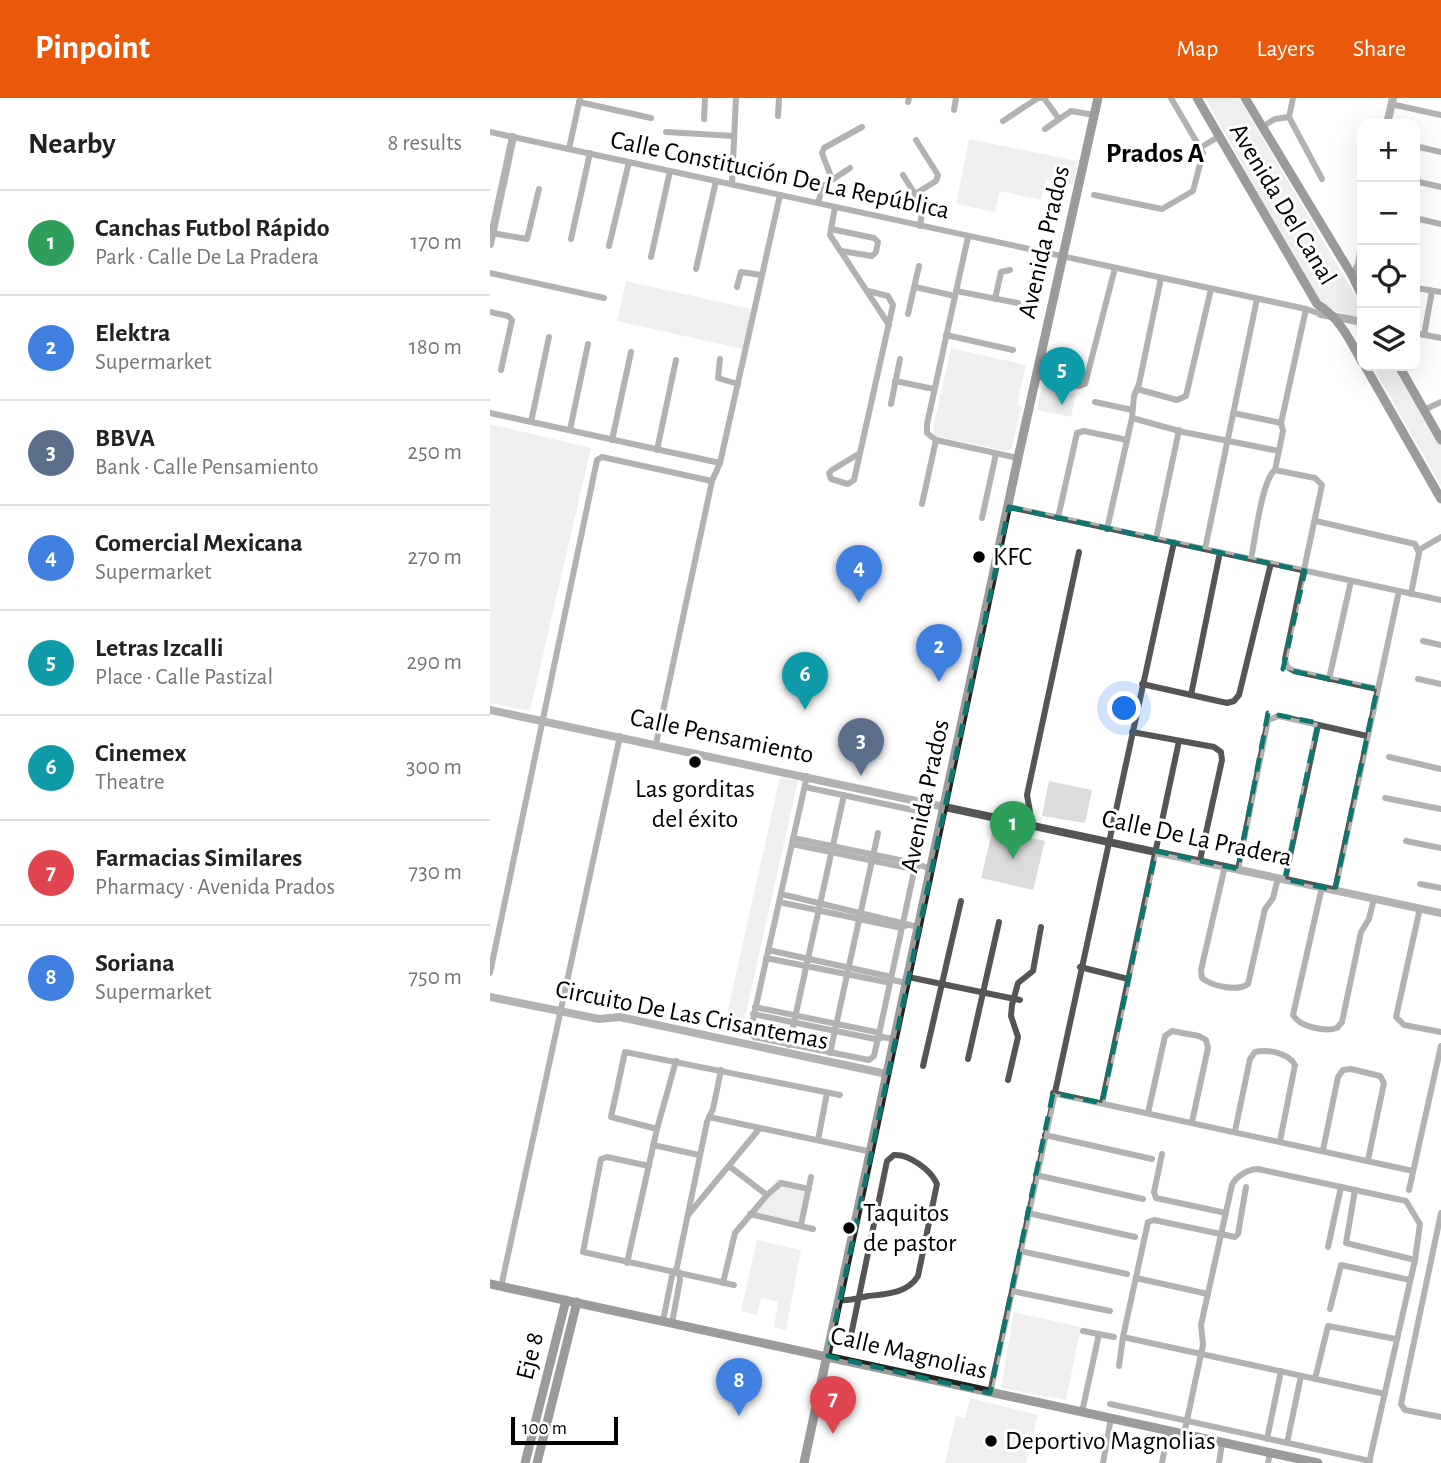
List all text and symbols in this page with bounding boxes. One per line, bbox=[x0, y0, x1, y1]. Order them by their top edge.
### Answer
text: Pinpoint bbox=[35, 32, 150, 65]
text: Map bbox=[1176, 37, 1218, 61]
text: Layers bbox=[1256, 37, 1315, 61]
text: Share bbox=[1353, 37, 1406, 61]
street label: Avenida Del Canal bbox=[1225, 119, 1341, 289]
map controls bbox=[1357, 119, 1420, 371]
button: + bbox=[1357, 119, 1420, 182]
street label: Calle Constitución De La República bbox=[608, 126, 952, 224]
text: Nearby bbox=[28, 129, 116, 159]
text: 8 results bbox=[388, 132, 462, 155]
district label: Prados A bbox=[1106, 140, 1204, 168]
street label: Avenida Prados bbox=[1014, 163, 1074, 321]
button: − bbox=[1357, 182, 1420, 245]
text: Canchas Futbol Rápido bbox=[95, 215, 330, 241]
text: 1 bbox=[47, 231, 55, 254]
text: 170 m bbox=[410, 231, 462, 254]
button: locate bbox=[1357, 245, 1420, 308]
text: Park · Calle De La Pradera bbox=[95, 246, 319, 269]
button: layers bbox=[1357, 308, 1420, 371]
text: Elektra bbox=[95, 320, 170, 346]
text: 2 bbox=[46, 336, 56, 359]
text: 180 m bbox=[409, 336, 462, 359]
pin: 5 bbox=[1039, 347, 1085, 405]
text: Supermarket bbox=[95, 351, 212, 374]
text: BBVA bbox=[95, 425, 155, 451]
text: 3 bbox=[46, 441, 56, 464]
text: 250 m bbox=[408, 441, 462, 464]
text: Bank · Calle Pensamiento bbox=[95, 456, 318, 479]
text: Comercial Mexicana bbox=[95, 530, 303, 556]
place label: KFC bbox=[993, 544, 1032, 570]
pin: 4 bbox=[836, 545, 882, 603]
text: 4 bbox=[45, 546, 57, 569]
text: 270 m bbox=[408, 546, 462, 569]
marker: KFC bbox=[971, 549, 987, 565]
text: Supermarket bbox=[95, 561, 212, 584]
pin: 2 bbox=[916, 624, 962, 682]
text: Letras Izcalli bbox=[95, 635, 224, 661]
text: 5 bbox=[46, 651, 56, 674]
text: 290 m bbox=[406, 651, 462, 674]
pin: 6 bbox=[782, 652, 828, 710]
text: Place · Calle Pastizal bbox=[95, 666, 273, 689]
your location bbox=[1107, 691, 1141, 725]
street label: Calle Pensamiento bbox=[628, 704, 816, 768]
street label: Avenida Prados bbox=[896, 717, 954, 875]
pin: 3 bbox=[838, 718, 884, 776]
text: Cinemex bbox=[95, 740, 187, 766]
marker: Las gorditas del éxito bbox=[687, 754, 703, 770]
text: 6 bbox=[45, 756, 57, 779]
text: 300 m bbox=[406, 756, 462, 779]
text: Theatre bbox=[95, 771, 165, 794]
place label: Las gorditas del éxito bbox=[635, 776, 755, 832]
pin: 1 bbox=[990, 801, 1036, 859]
street label: Calle De La Pradera bbox=[1100, 805, 1294, 871]
text: Farmacias Similares bbox=[95, 845, 302, 871]
text: 7 bbox=[46, 861, 56, 884]
text: 730 m bbox=[409, 861, 462, 884]
text: Pharmacy · Avenida Prados bbox=[95, 876, 335, 899]
text: Soriana bbox=[95, 950, 175, 976]
text: 8 bbox=[45, 966, 57, 989]
text: 750 m bbox=[408, 966, 462, 989]
street label: Circuito De Las Crisantemas bbox=[553, 976, 831, 1054]
text: Supermarket bbox=[95, 981, 212, 1004]
place label: Taquitos de pastor bbox=[863, 1200, 957, 1256]
marker: Taquitos de pastor bbox=[841, 1220, 857, 1236]
street label: Calle Magnolias bbox=[828, 1322, 990, 1384]
street label: Eje 8 bbox=[512, 1330, 548, 1382]
pin: 8 bbox=[716, 1358, 762, 1416]
pin: 7 bbox=[810, 1376, 856, 1434]
scale bar bbox=[511, 1414, 618, 1446]
text: 100 m bbox=[522, 1419, 567, 1438]
place label: Deportivo Magnolias bbox=[1005, 1428, 1216, 1454]
marker: Deportivo Magnolias bbox=[983, 1433, 999, 1449]

